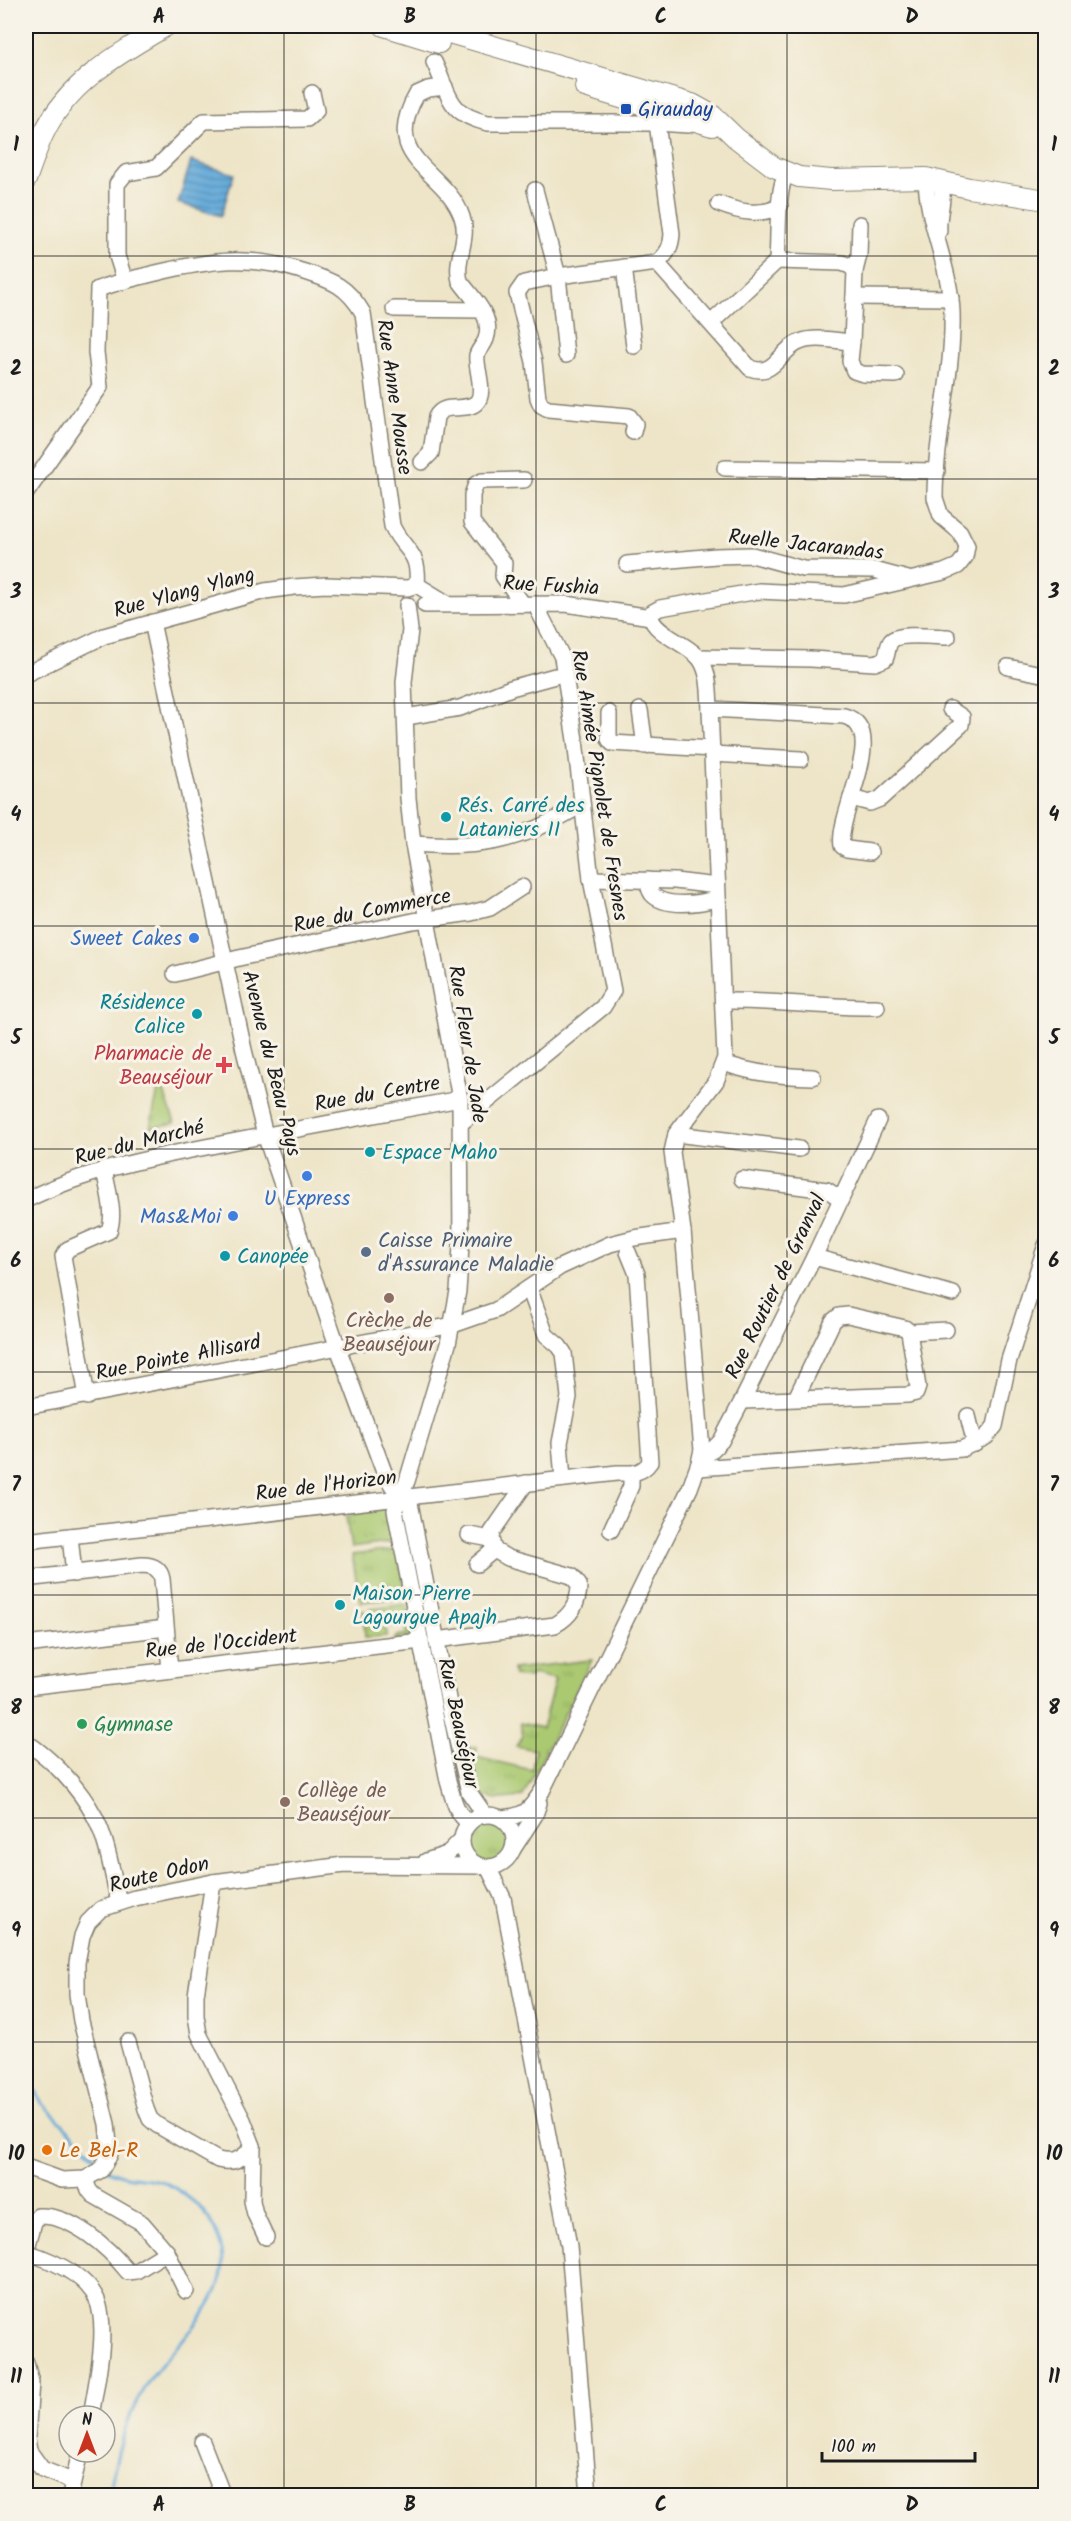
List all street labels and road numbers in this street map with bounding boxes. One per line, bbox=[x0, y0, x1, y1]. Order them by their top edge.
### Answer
street label: Rue Anne Mousse bbox=[366, 317, 421, 478]
street label: Ruelle Jacarandas bbox=[726, 521, 885, 570]
street label: Rue Ylang Ylang bbox=[110, 559, 259, 628]
street label: Rue Fushia bbox=[502, 567, 600, 605]
street label: Rue Aimée Pignolet de Fresnes bbox=[561, 647, 636, 923]
street label: Rue du Commerce bbox=[291, 880, 454, 943]
street label: Rue Fleur de Jade bbox=[438, 963, 495, 1126]
street label: Avenue du Beau Pays bbox=[231, 967, 310, 1160]
street label: Rue du Centre bbox=[312, 1067, 443, 1122]
street label: Rue du Marché bbox=[71, 1111, 208, 1175]
street label: Rue Routier de Granval bbox=[717, 1188, 836, 1385]
street label: Rue Pointe Allisard bbox=[93, 1326, 264, 1391]
street label: Rue de l'Horizon bbox=[254, 1461, 399, 1512]
street label: Rue de l'Occident bbox=[144, 1620, 300, 1669]
street label: Rue Beauséjour bbox=[428, 1655, 488, 1793]
street label: Route Odon bbox=[106, 1848, 213, 1903]

